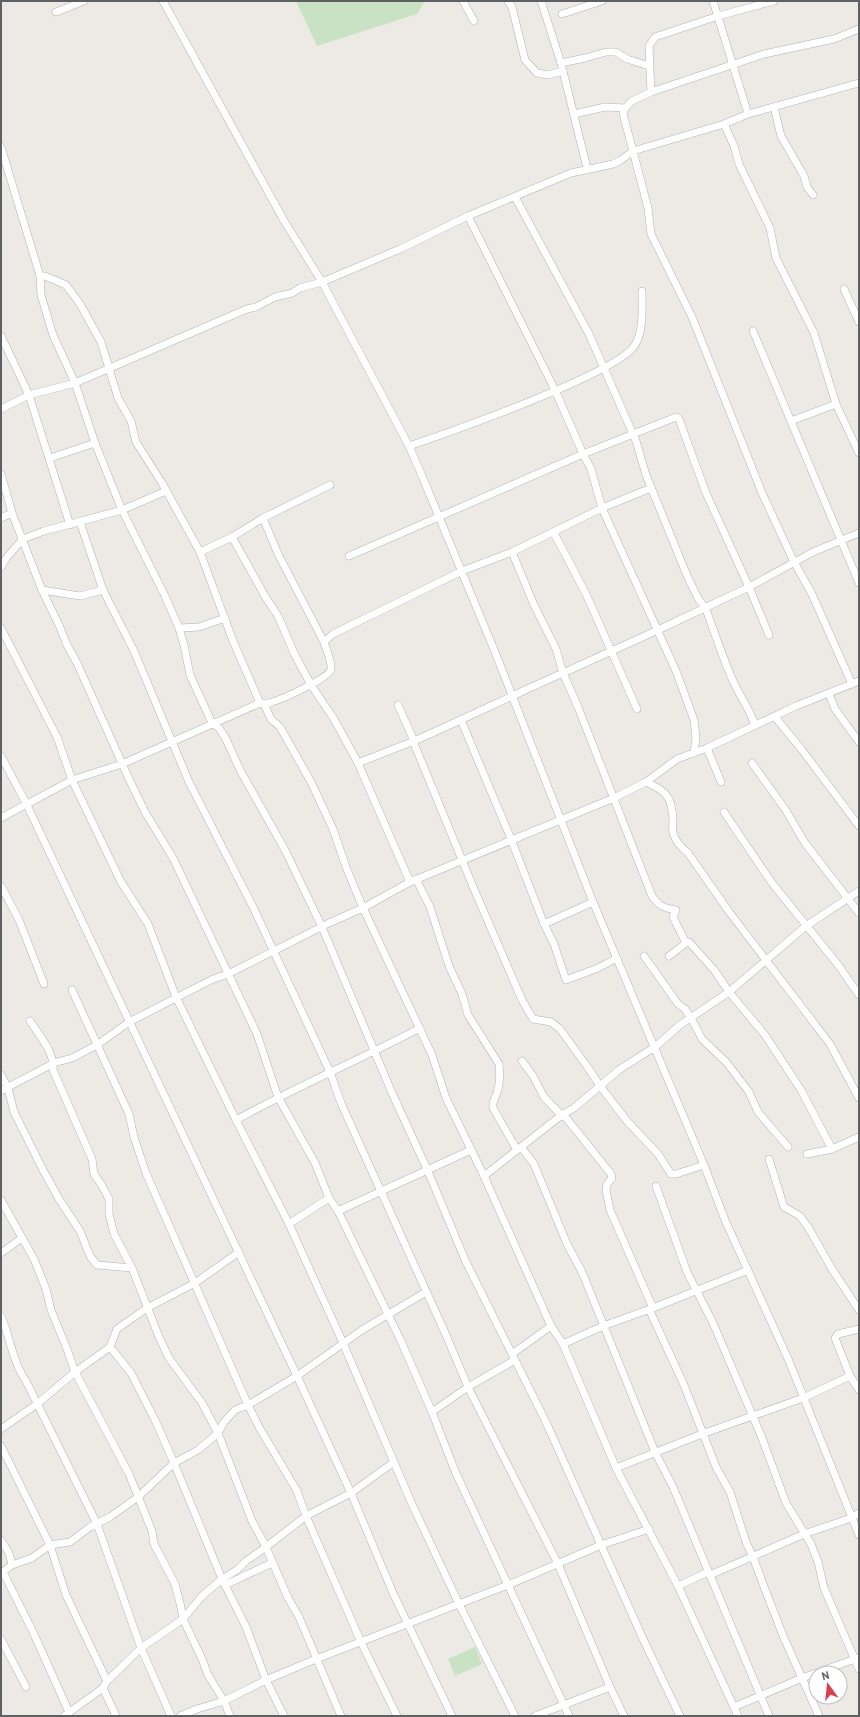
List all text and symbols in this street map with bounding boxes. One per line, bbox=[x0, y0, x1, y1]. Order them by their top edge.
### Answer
north arrow bbox=[808, 1665, 848, 1705]
text: N bbox=[820, 1668, 831, 1683]

